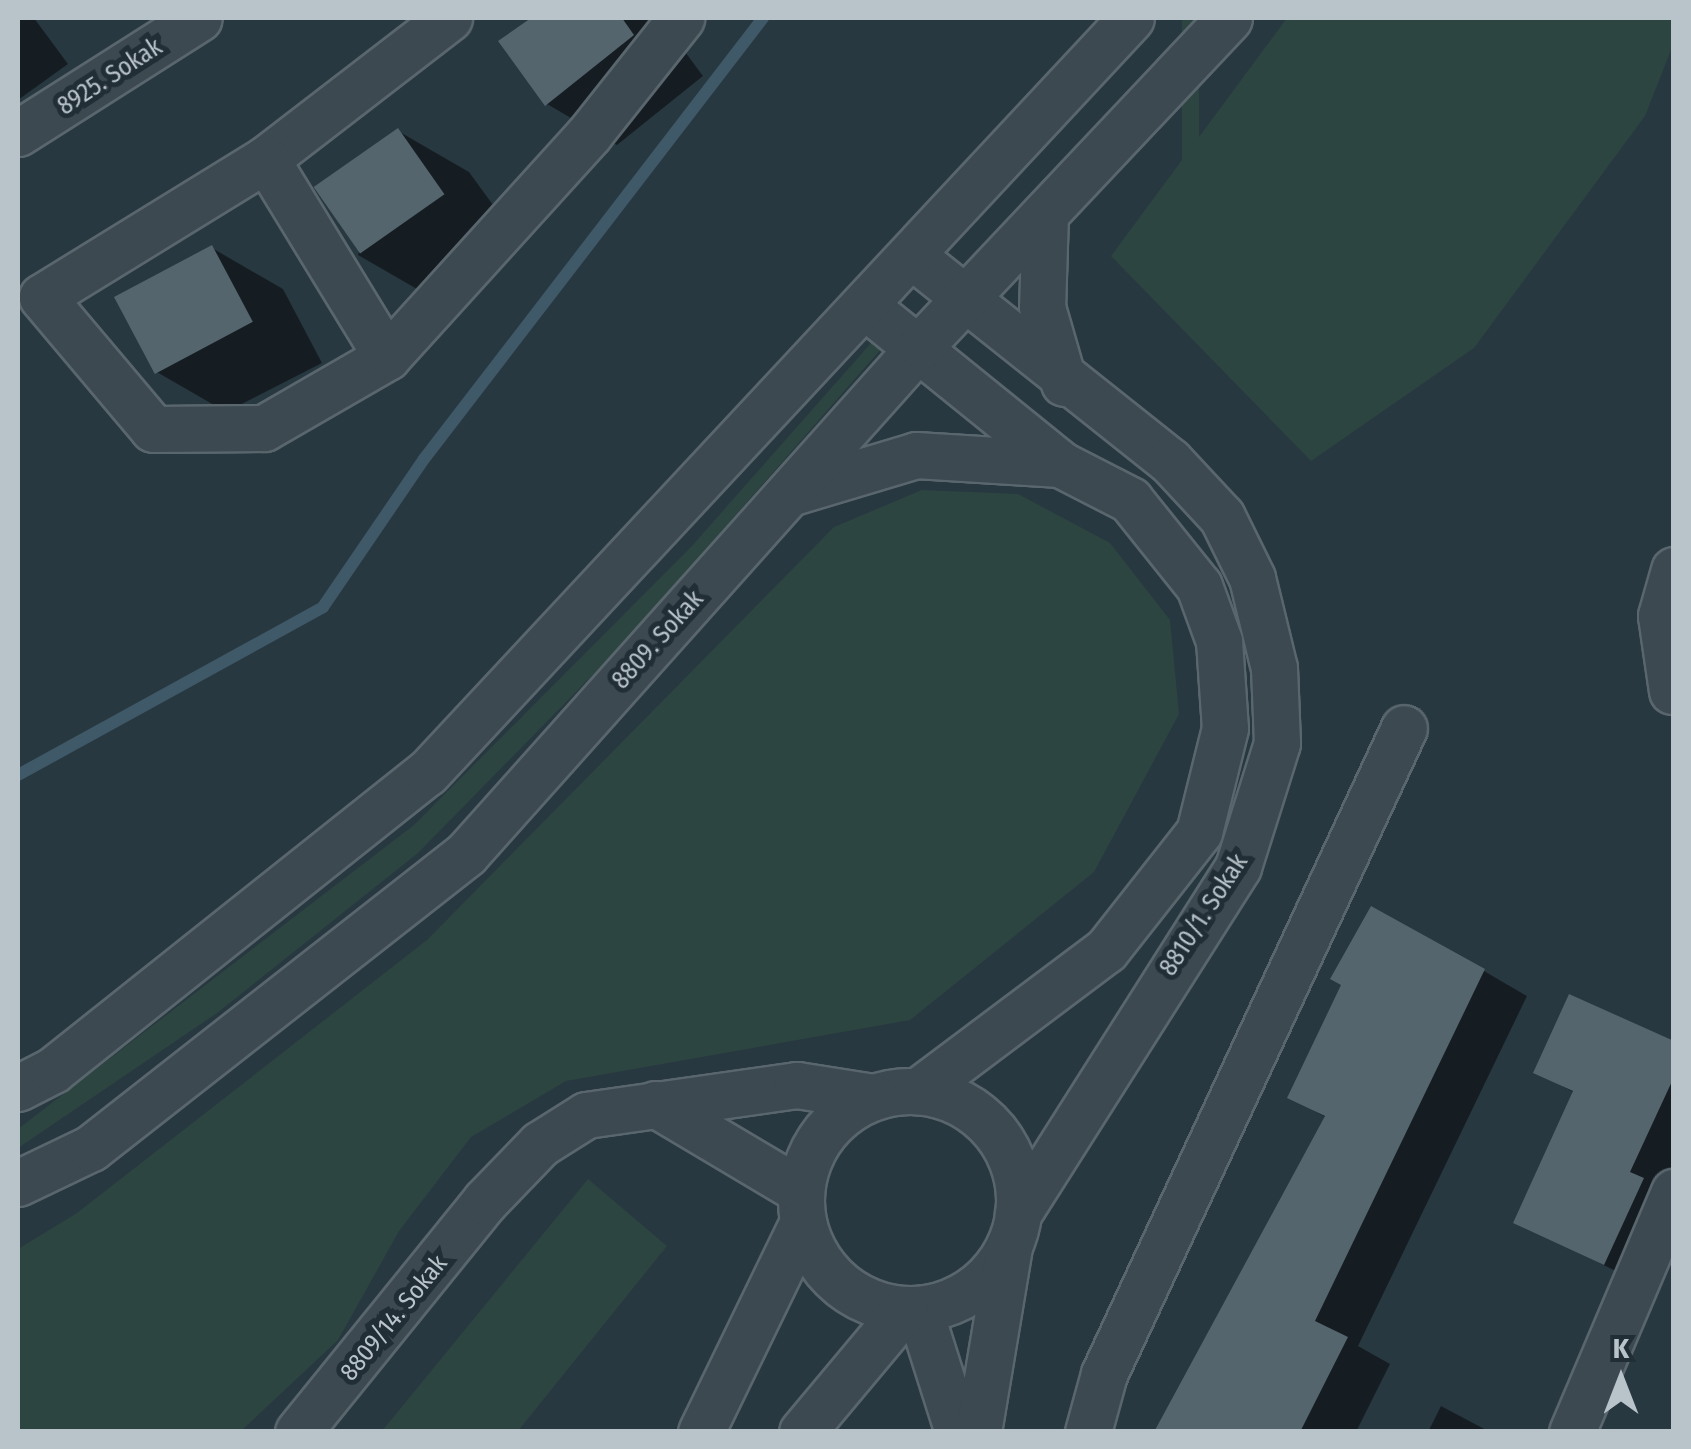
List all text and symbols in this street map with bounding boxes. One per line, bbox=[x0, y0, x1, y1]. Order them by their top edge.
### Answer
street label: 8925. Sokak bbox=[52, 32, 168, 122]
street label: 8809. Sokak bbox=[606, 585, 710, 695]
street label: 8810/1. Sokak bbox=[1154, 849, 1254, 981]
street label: 8809/14. Sokak bbox=[334, 1249, 454, 1387]
north arrow bbox=[1571, 1329, 1671, 1429]
text: K bbox=[1613, 1332, 1629, 1365]

